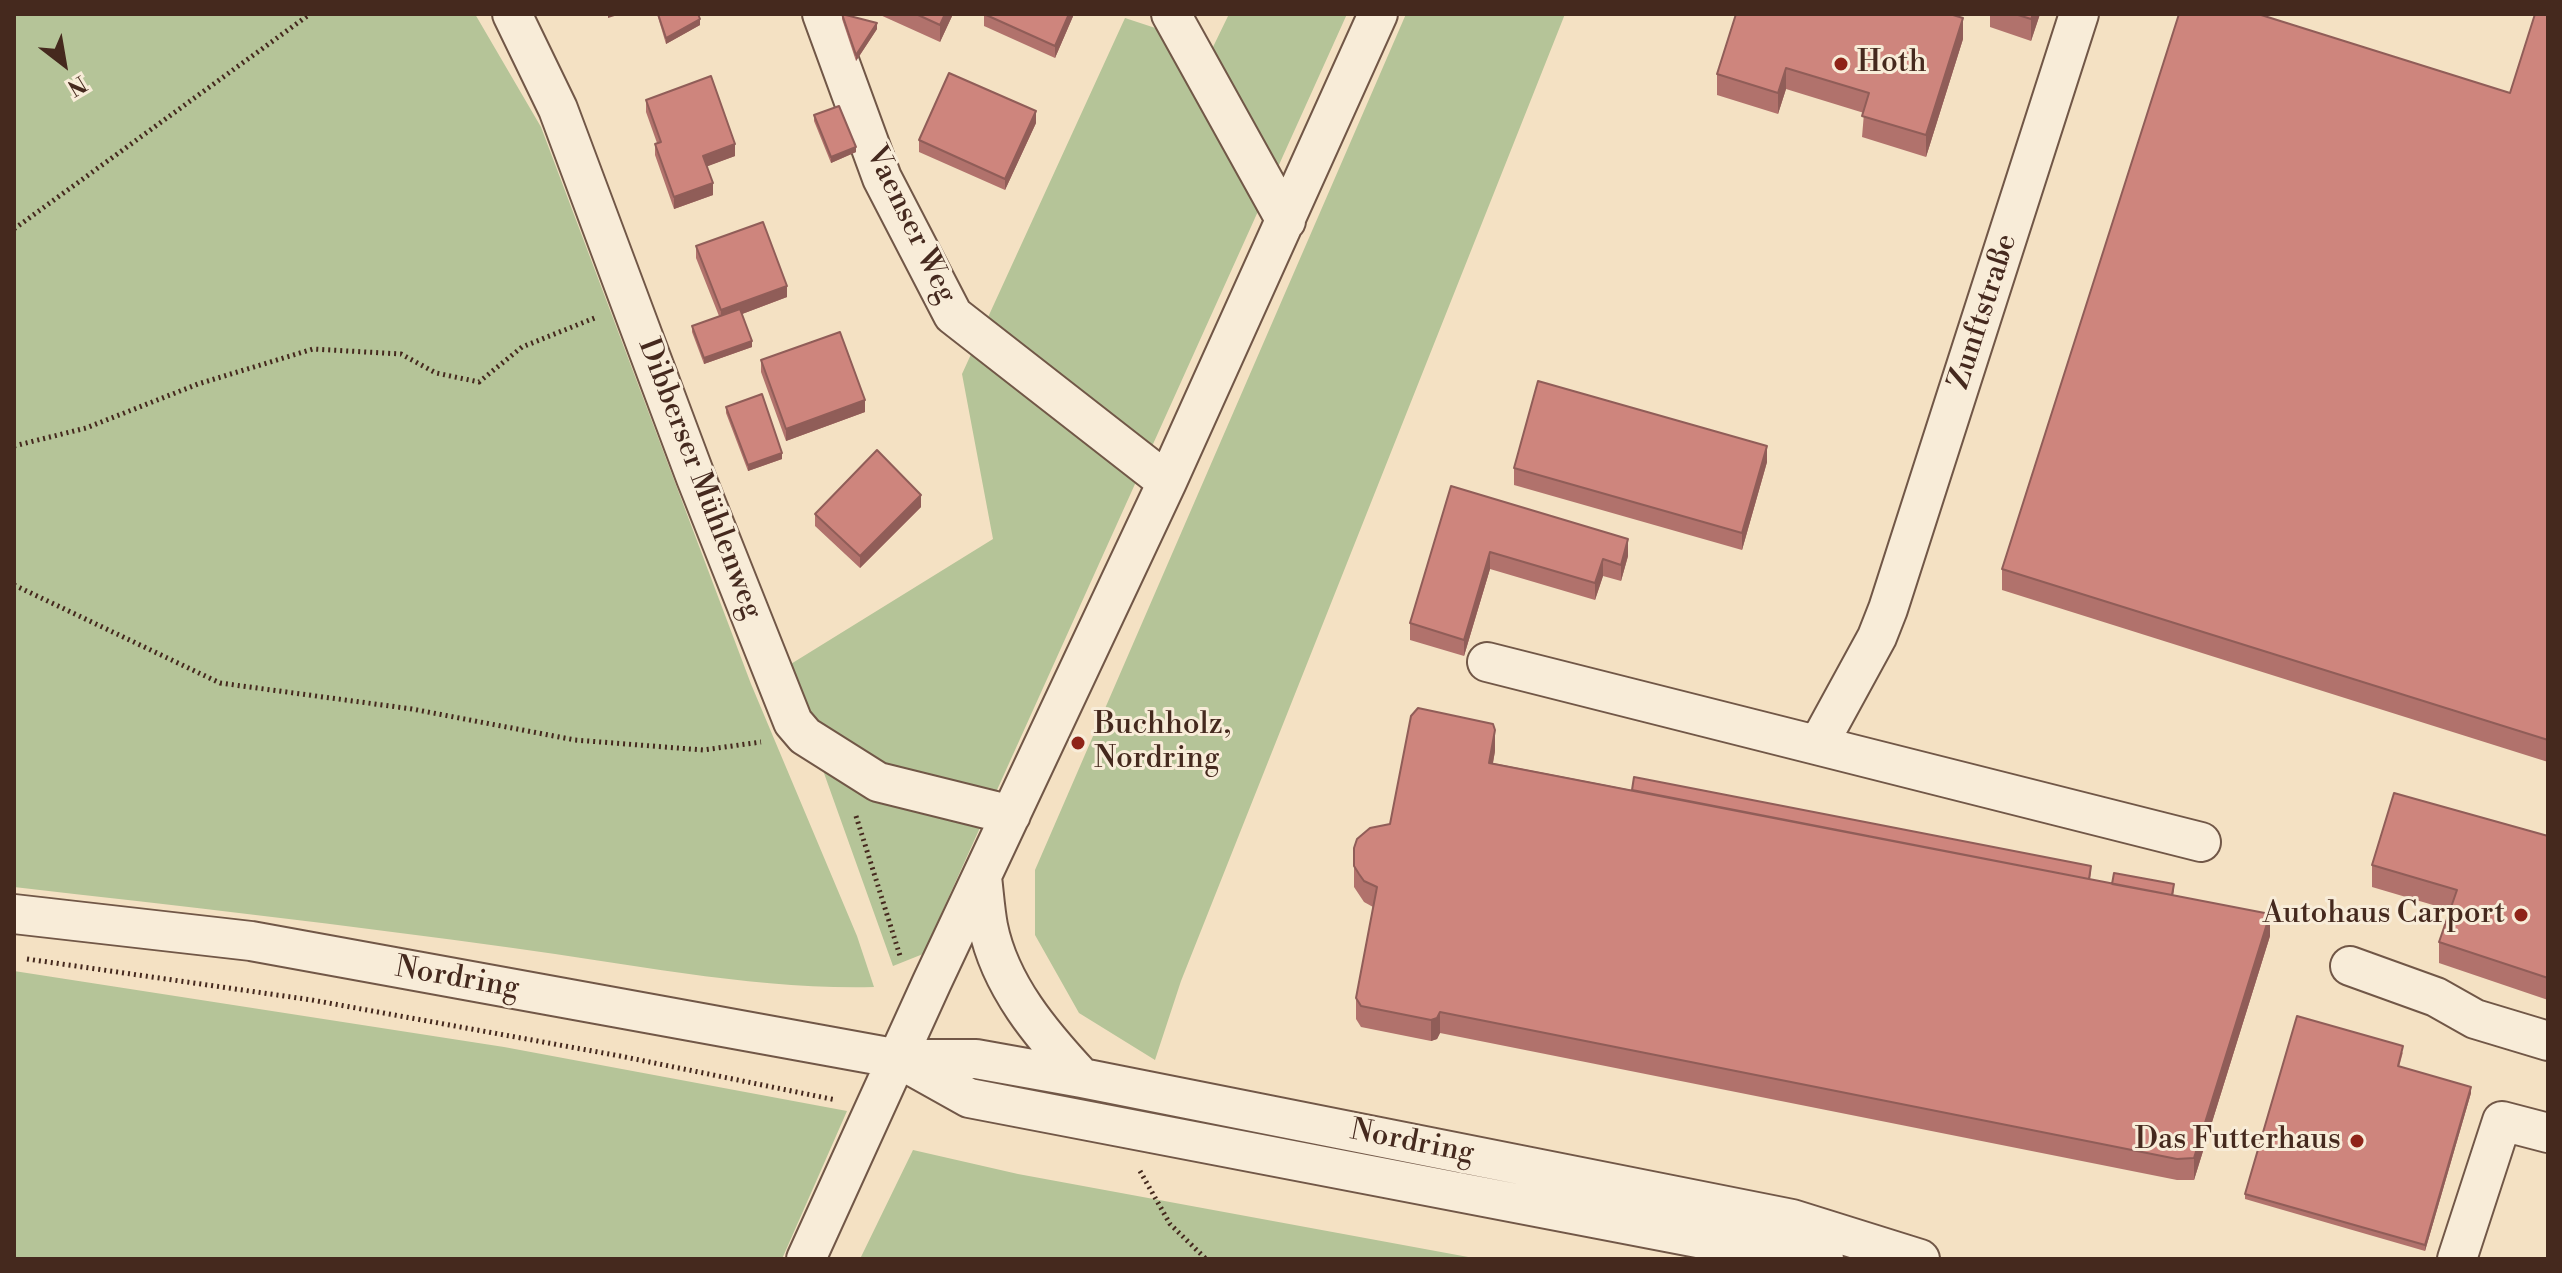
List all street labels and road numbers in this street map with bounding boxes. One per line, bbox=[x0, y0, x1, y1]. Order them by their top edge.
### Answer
street label: Vaenser Weg bbox=[856, 140, 964, 310]
street label: Zunftstraße bbox=[1942, 230, 2026, 394]
street label: Dibberser Mühlenweg bbox=[629, 334, 769, 624]
street label: Nordring bbox=[392, 950, 522, 1008]
street label: Nordring bbox=[1347, 1113, 1477, 1173]

